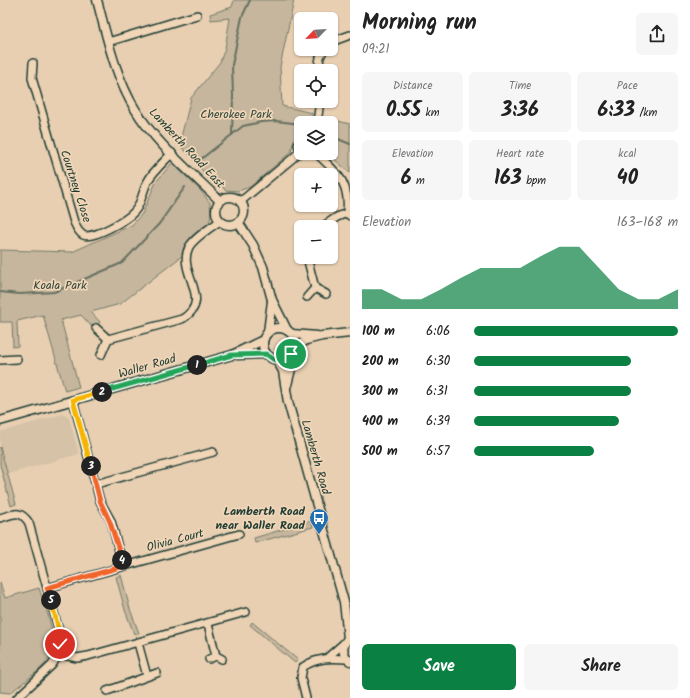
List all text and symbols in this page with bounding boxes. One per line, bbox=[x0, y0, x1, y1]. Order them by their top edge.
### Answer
text: Morning run bbox=[362, 6, 477, 41]
north arrow bbox=[294, 12, 338, 56]
map controls bbox=[294, 12, 338, 264]
button: share bbox=[636, 13, 678, 55]
text: 09:21 bbox=[362, 39, 390, 60]
button: locate bbox=[294, 64, 338, 108]
text: Distance bbox=[393, 77, 432, 95]
text: Time bbox=[509, 77, 531, 95]
text: Pace bbox=[617, 77, 638, 95]
text: 0.55 bbox=[386, 95, 421, 127]
text: 3:36 bbox=[501, 95, 539, 127]
text: 6:33 bbox=[597, 95, 635, 127]
street label: Lamberth Road East bbox=[144, 104, 229, 193]
text: km bbox=[421, 104, 439, 122]
text: /km bbox=[635, 104, 657, 122]
park label: Cherokee Park bbox=[200, 105, 272, 124]
button: layers bbox=[294, 116, 338, 160]
text: Elevation bbox=[392, 145, 433, 163]
text: Heart rate bbox=[496, 145, 544, 163]
text: kcal bbox=[618, 145, 636, 163]
street label: Courtney Close bbox=[55, 147, 96, 225]
text: 6 bbox=[401, 163, 412, 195]
text: 163 bbox=[494, 163, 522, 195]
text: 40 bbox=[617, 163, 638, 195]
button: + bbox=[294, 168, 338, 212]
text: m bbox=[412, 172, 425, 190]
text: bpm bbox=[522, 172, 546, 190]
text: Elevation bbox=[362, 212, 411, 233]
text: 163–168 m bbox=[617, 212, 678, 233]
button: − bbox=[294, 220, 338, 264]
park label: Koala Park bbox=[33, 276, 87, 295]
text: 100 m bbox=[362, 321, 395, 342]
text: 6:06 bbox=[426, 321, 450, 342]
pin bbox=[274, 337, 308, 371]
icon: arrive bbox=[280, 343, 302, 365]
street label: Waller Road bbox=[116, 349, 179, 384]
text: 200 m bbox=[362, 351, 399, 372]
text: 6:30 bbox=[426, 351, 450, 372]
pin: 1 bbox=[187, 355, 207, 375]
text: 1 bbox=[195, 356, 199, 374]
text: 300 m bbox=[362, 381, 398, 402]
text: 6:31 bbox=[426, 381, 448, 402]
pin: 2 bbox=[92, 382, 112, 402]
text: 2 bbox=[99, 383, 105, 401]
text: 400 m bbox=[362, 411, 398, 432]
text: 6:39 bbox=[426, 411, 450, 432]
street label: Lamberth Road bbox=[296, 417, 336, 498]
text: 500 m bbox=[362, 441, 398, 462]
text: 6:57 bbox=[426, 441, 449, 462]
pin: 3 bbox=[81, 456, 101, 476]
text: 3 bbox=[88, 457, 94, 475]
place label: Lamberth Road near Waller Road bbox=[215, 502, 306, 535]
bus stop icon: Lamberth Road near Waller Road bbox=[308, 507, 330, 535]
street label: Olivia Court bbox=[144, 524, 206, 557]
pin: 4 bbox=[112, 550, 132, 570]
text: 4 bbox=[119, 551, 125, 569]
pin: 5 bbox=[41, 590, 61, 610]
text: 5 bbox=[48, 591, 54, 609]
pin bbox=[43, 627, 77, 661]
icon: check bbox=[49, 633, 71, 655]
button: Save bbox=[362, 644, 516, 690]
button: Share bbox=[524, 644, 678, 690]

